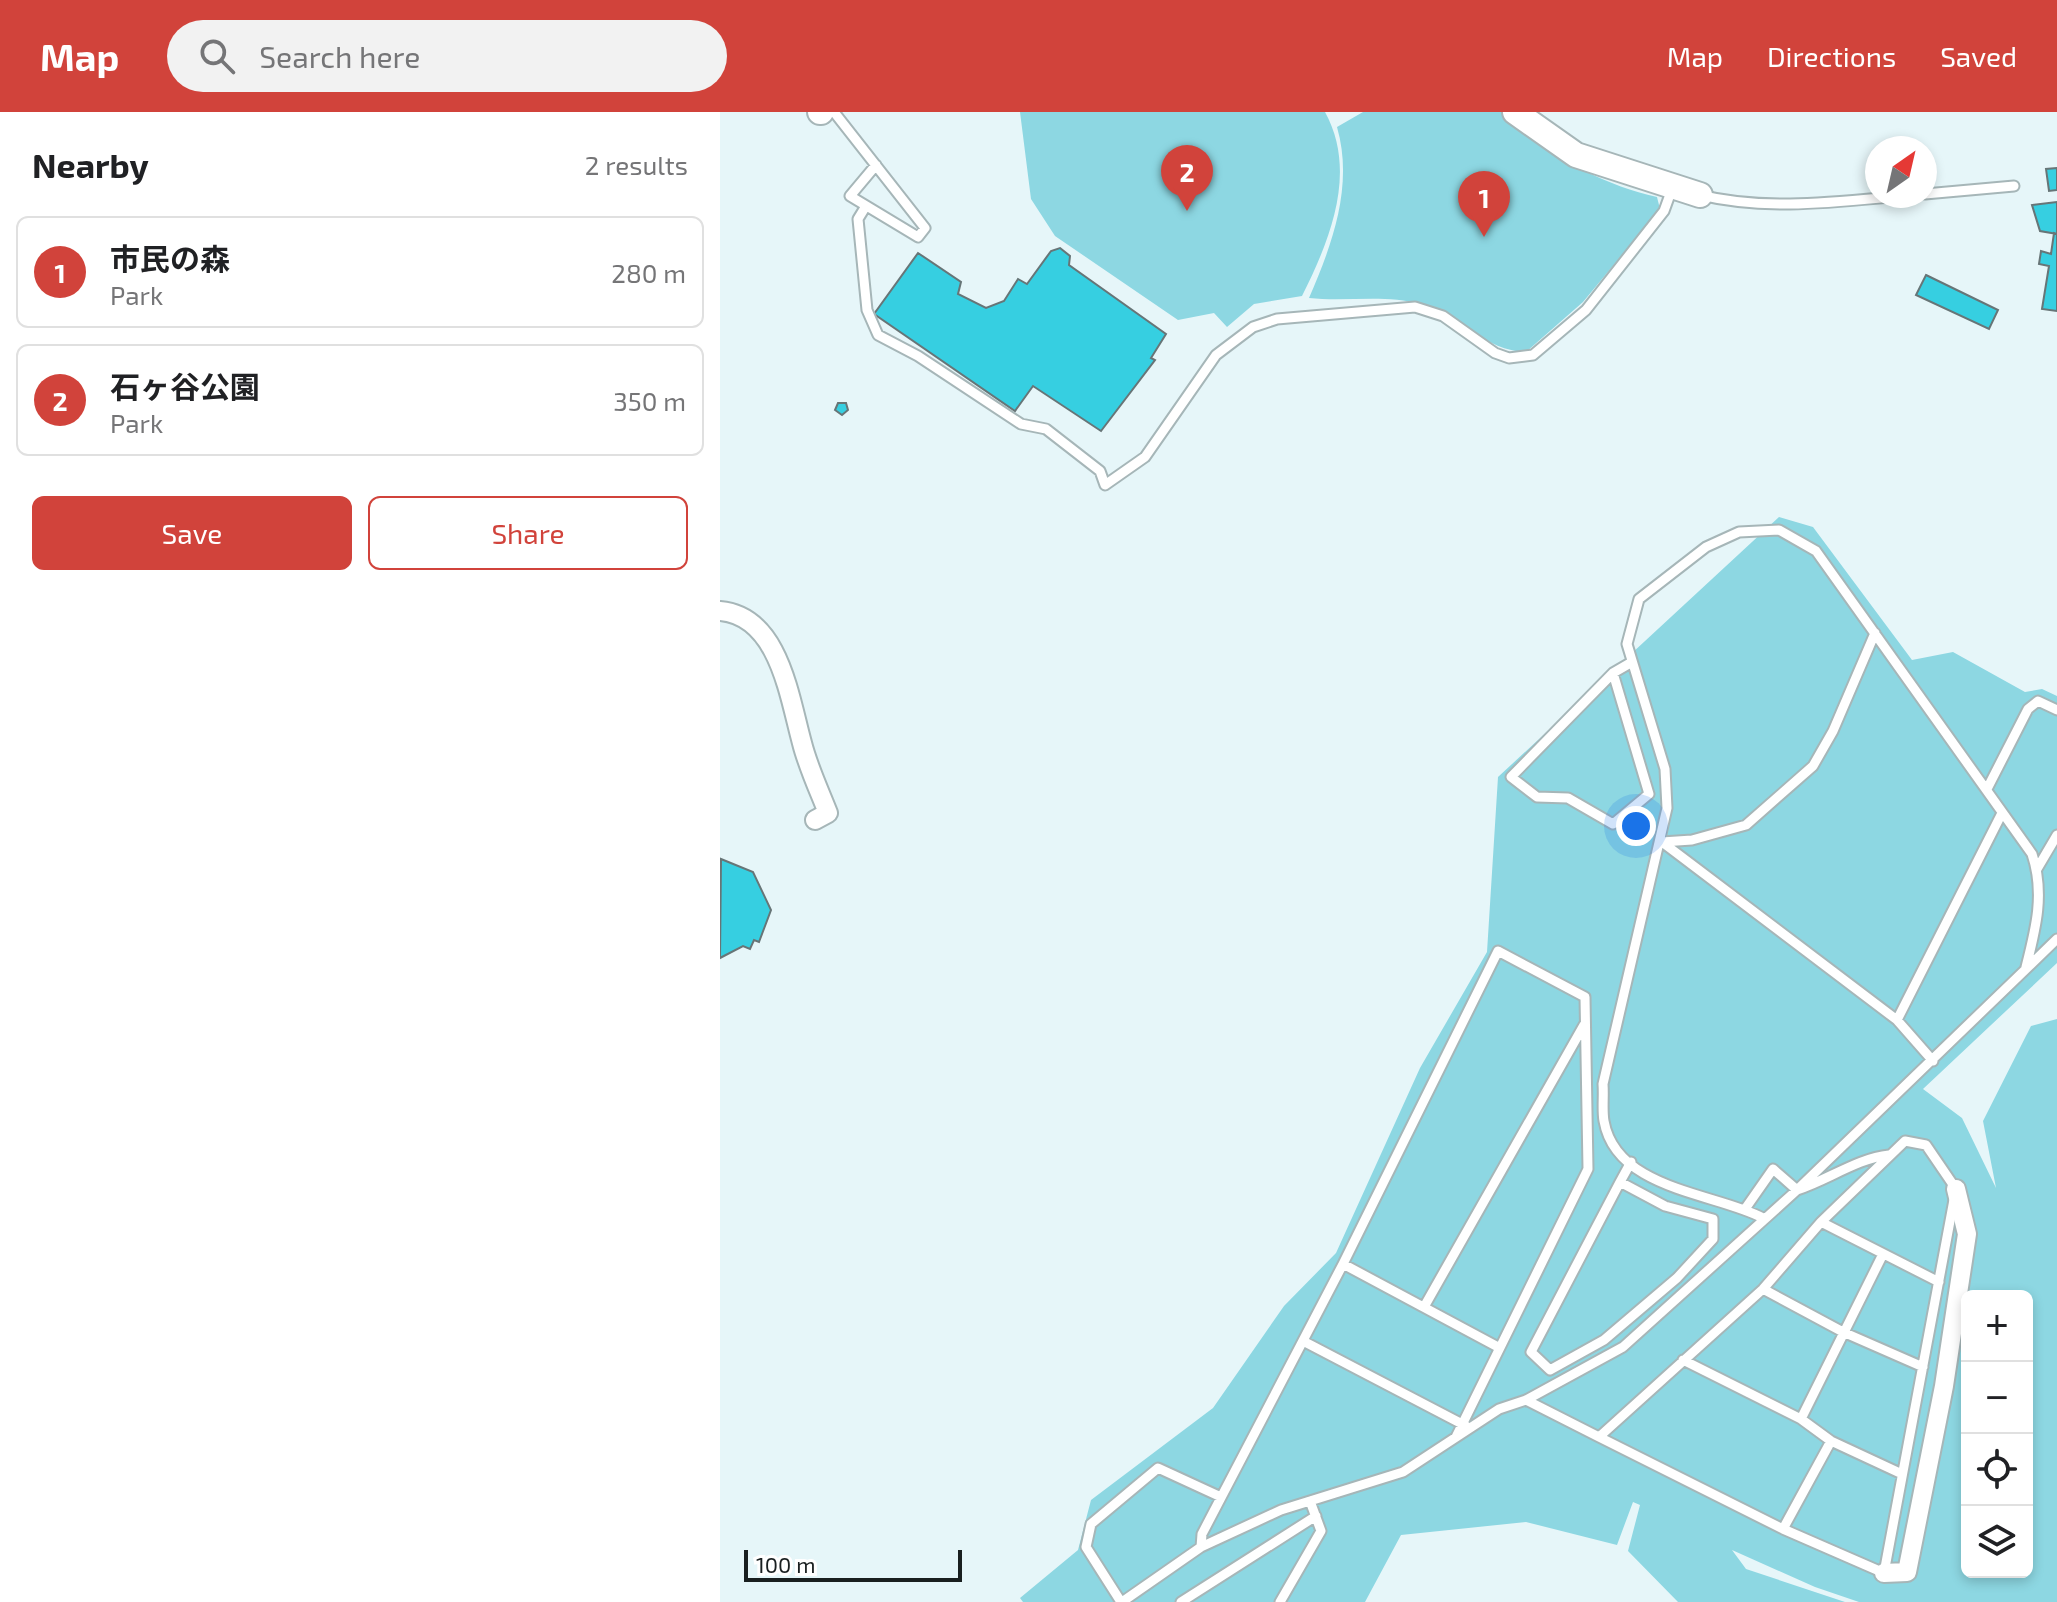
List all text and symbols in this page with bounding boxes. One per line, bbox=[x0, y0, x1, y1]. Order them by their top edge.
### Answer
search box bbox=[167, 20, 727, 92]
text: Map bbox=[40, 33, 119, 79]
icon: search bbox=[195, 34, 239, 78]
text: Search here bbox=[259, 38, 420, 74]
text: Map bbox=[1667, 39, 1723, 73]
text: Directions bbox=[1767, 39, 1896, 73]
text: Saved bbox=[1940, 39, 2017, 73]
north arrow bbox=[1865, 136, 1937, 208]
text: Nearby bbox=[32, 144, 149, 185]
pin: 2 bbox=[1161, 145, 1213, 211]
text: 2 results bbox=[585, 149, 688, 180]
pin: 1 bbox=[1458, 171, 1510, 237]
text: 市民の森 bbox=[110, 240, 230, 276]
text: 1 bbox=[54, 257, 66, 288]
text: 280 m bbox=[611, 257, 686, 288]
text: Park bbox=[110, 279, 163, 310]
text: 石ヶ谷公園 bbox=[110, 368, 260, 404]
text: 2 bbox=[52, 385, 68, 416]
text: 350 m bbox=[613, 385, 686, 416]
text: Park bbox=[110, 407, 163, 438]
button: Save bbox=[32, 496, 352, 570]
button: Share bbox=[368, 496, 688, 570]
your location bbox=[1616, 806, 1656, 846]
map controls bbox=[1961, 1290, 2033, 1578]
button: + bbox=[1961, 1290, 2033, 1362]
button: − bbox=[1961, 1362, 2033, 1434]
button: locate bbox=[1961, 1434, 2033, 1506]
button: layers bbox=[1961, 1506, 2033, 1578]
scale bar bbox=[744, 1546, 962, 1582]
text: 100 m bbox=[756, 1551, 815, 1577]

